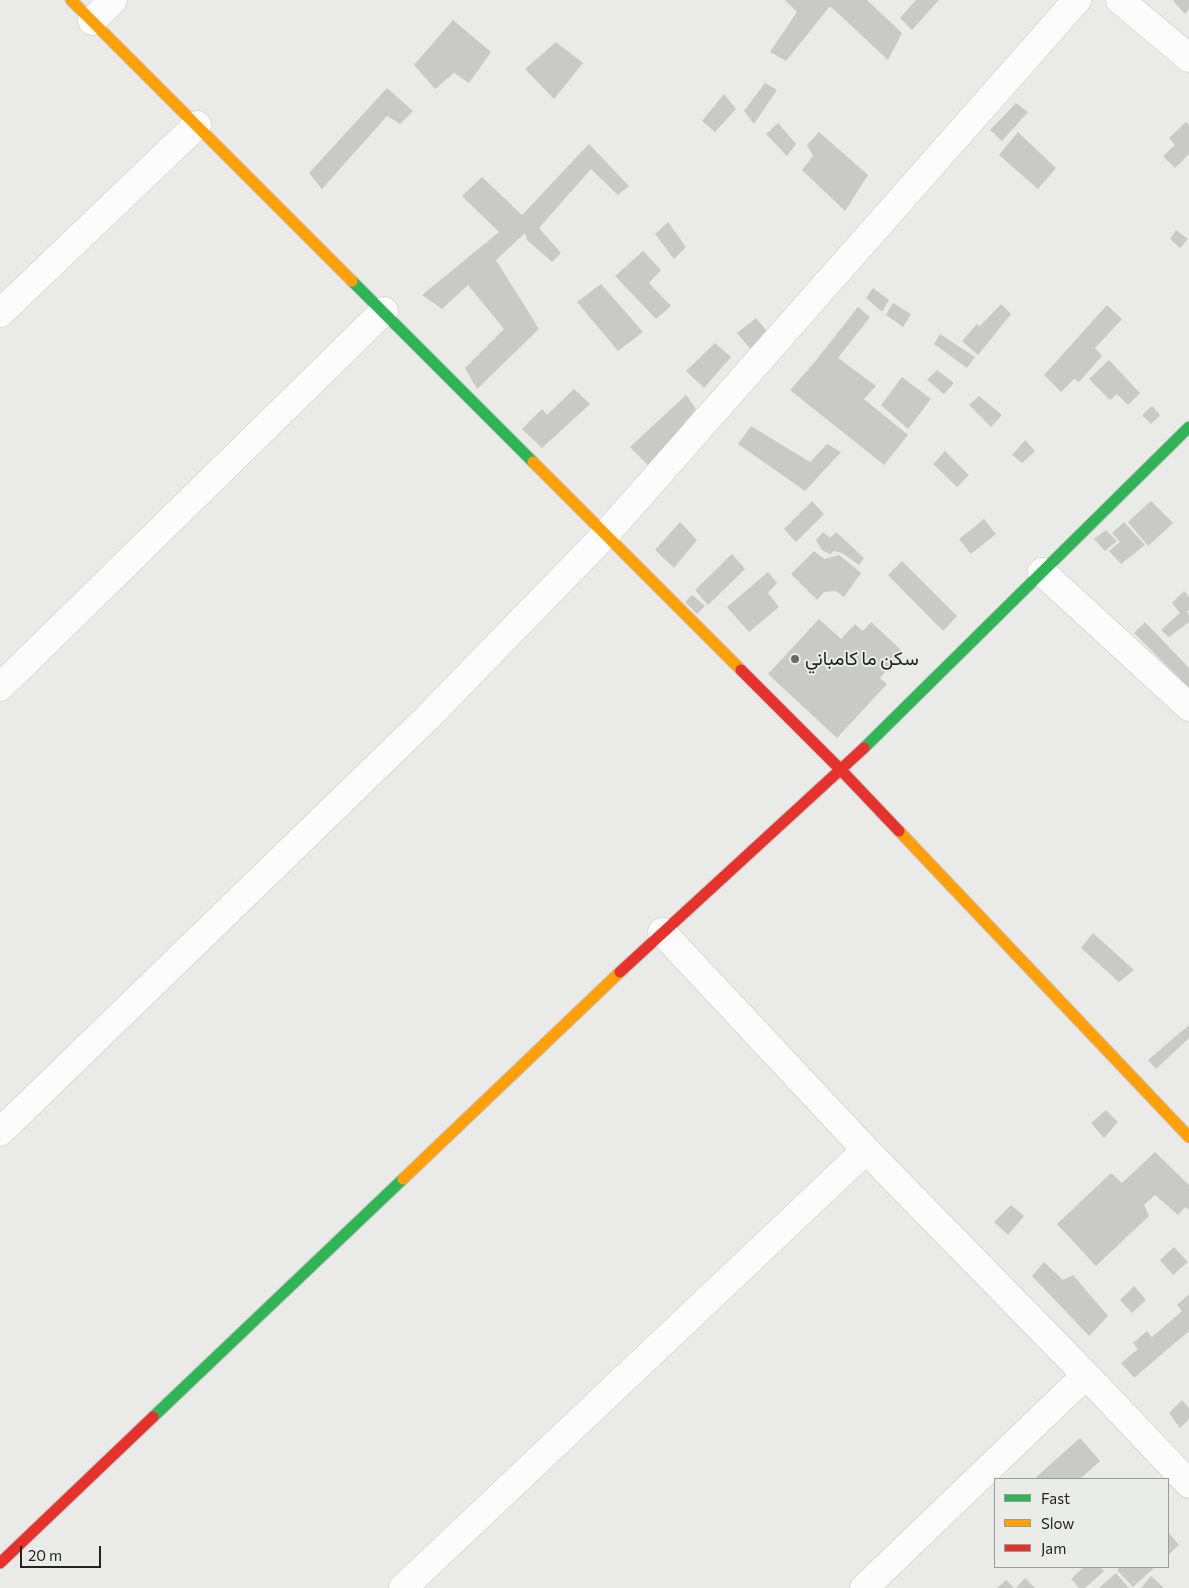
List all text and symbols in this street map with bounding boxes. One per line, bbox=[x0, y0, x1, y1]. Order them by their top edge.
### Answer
place label: سكن ما كامباني bbox=[805, 648, 919, 670]
marker: سكن ما كامباني bbox=[789, 653, 801, 665]
legend bbox=[994, 1478, 1169, 1568]
text: Fast bbox=[1041, 1489, 1070, 1507]
text: Slow bbox=[1041, 1514, 1074, 1532]
scale bar bbox=[22, 1536, 104, 1568]
text: Jam bbox=[1041, 1539, 1066, 1557]
text: 20 m bbox=[28, 1546, 62, 1564]

